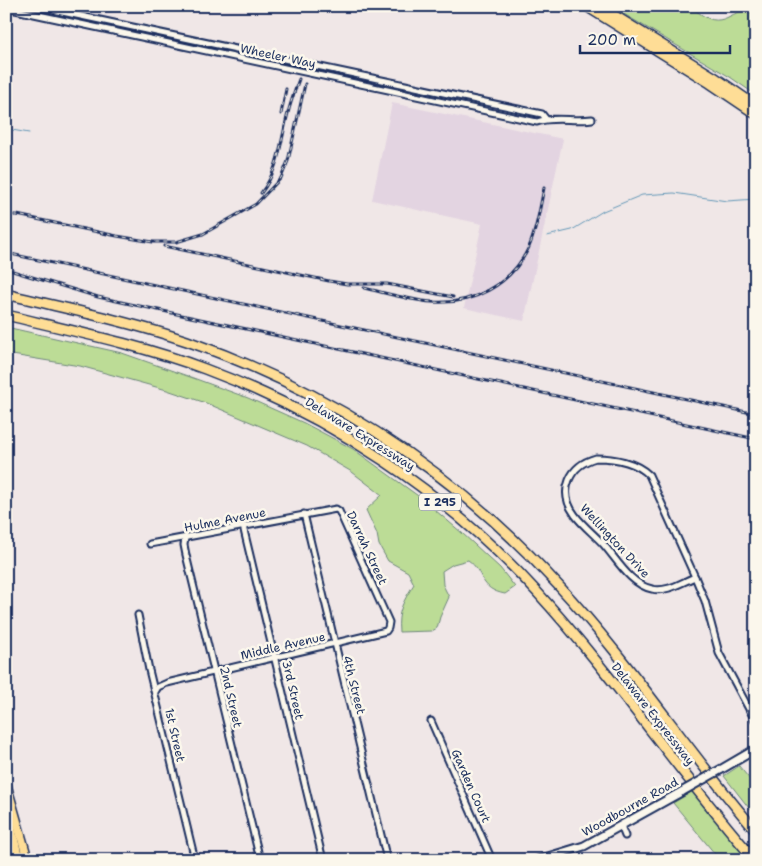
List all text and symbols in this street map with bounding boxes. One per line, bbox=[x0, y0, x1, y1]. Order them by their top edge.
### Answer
scale bar bbox=[580, 22, 730, 54]
text: 200 m bbox=[587, 30, 636, 50]
street label: Wheeler Way bbox=[239, 40, 317, 72]
street label: Delaware Expressway bbox=[302, 394, 418, 474]
road number: I 295 bbox=[419, 494, 461, 511]
street label: Wellington Drive bbox=[577, 501, 654, 582]
street label: Hulme Avenue bbox=[183, 504, 267, 536]
street label: Darrah Street bbox=[343, 509, 391, 587]
street label: Middle Avenue bbox=[239, 628, 327, 664]
street label: 4th Street bbox=[339, 654, 369, 716]
street label: 3rd Street bbox=[278, 659, 308, 721]
street label: Delaware Expressway bbox=[608, 659, 698, 769]
street label: 2nd Street bbox=[216, 665, 246, 729]
street label: 1st Street bbox=[161, 706, 189, 764]
street label: Garden Court bbox=[448, 747, 494, 825]
street label: Woodbourne Road bbox=[579, 774, 681, 840]

